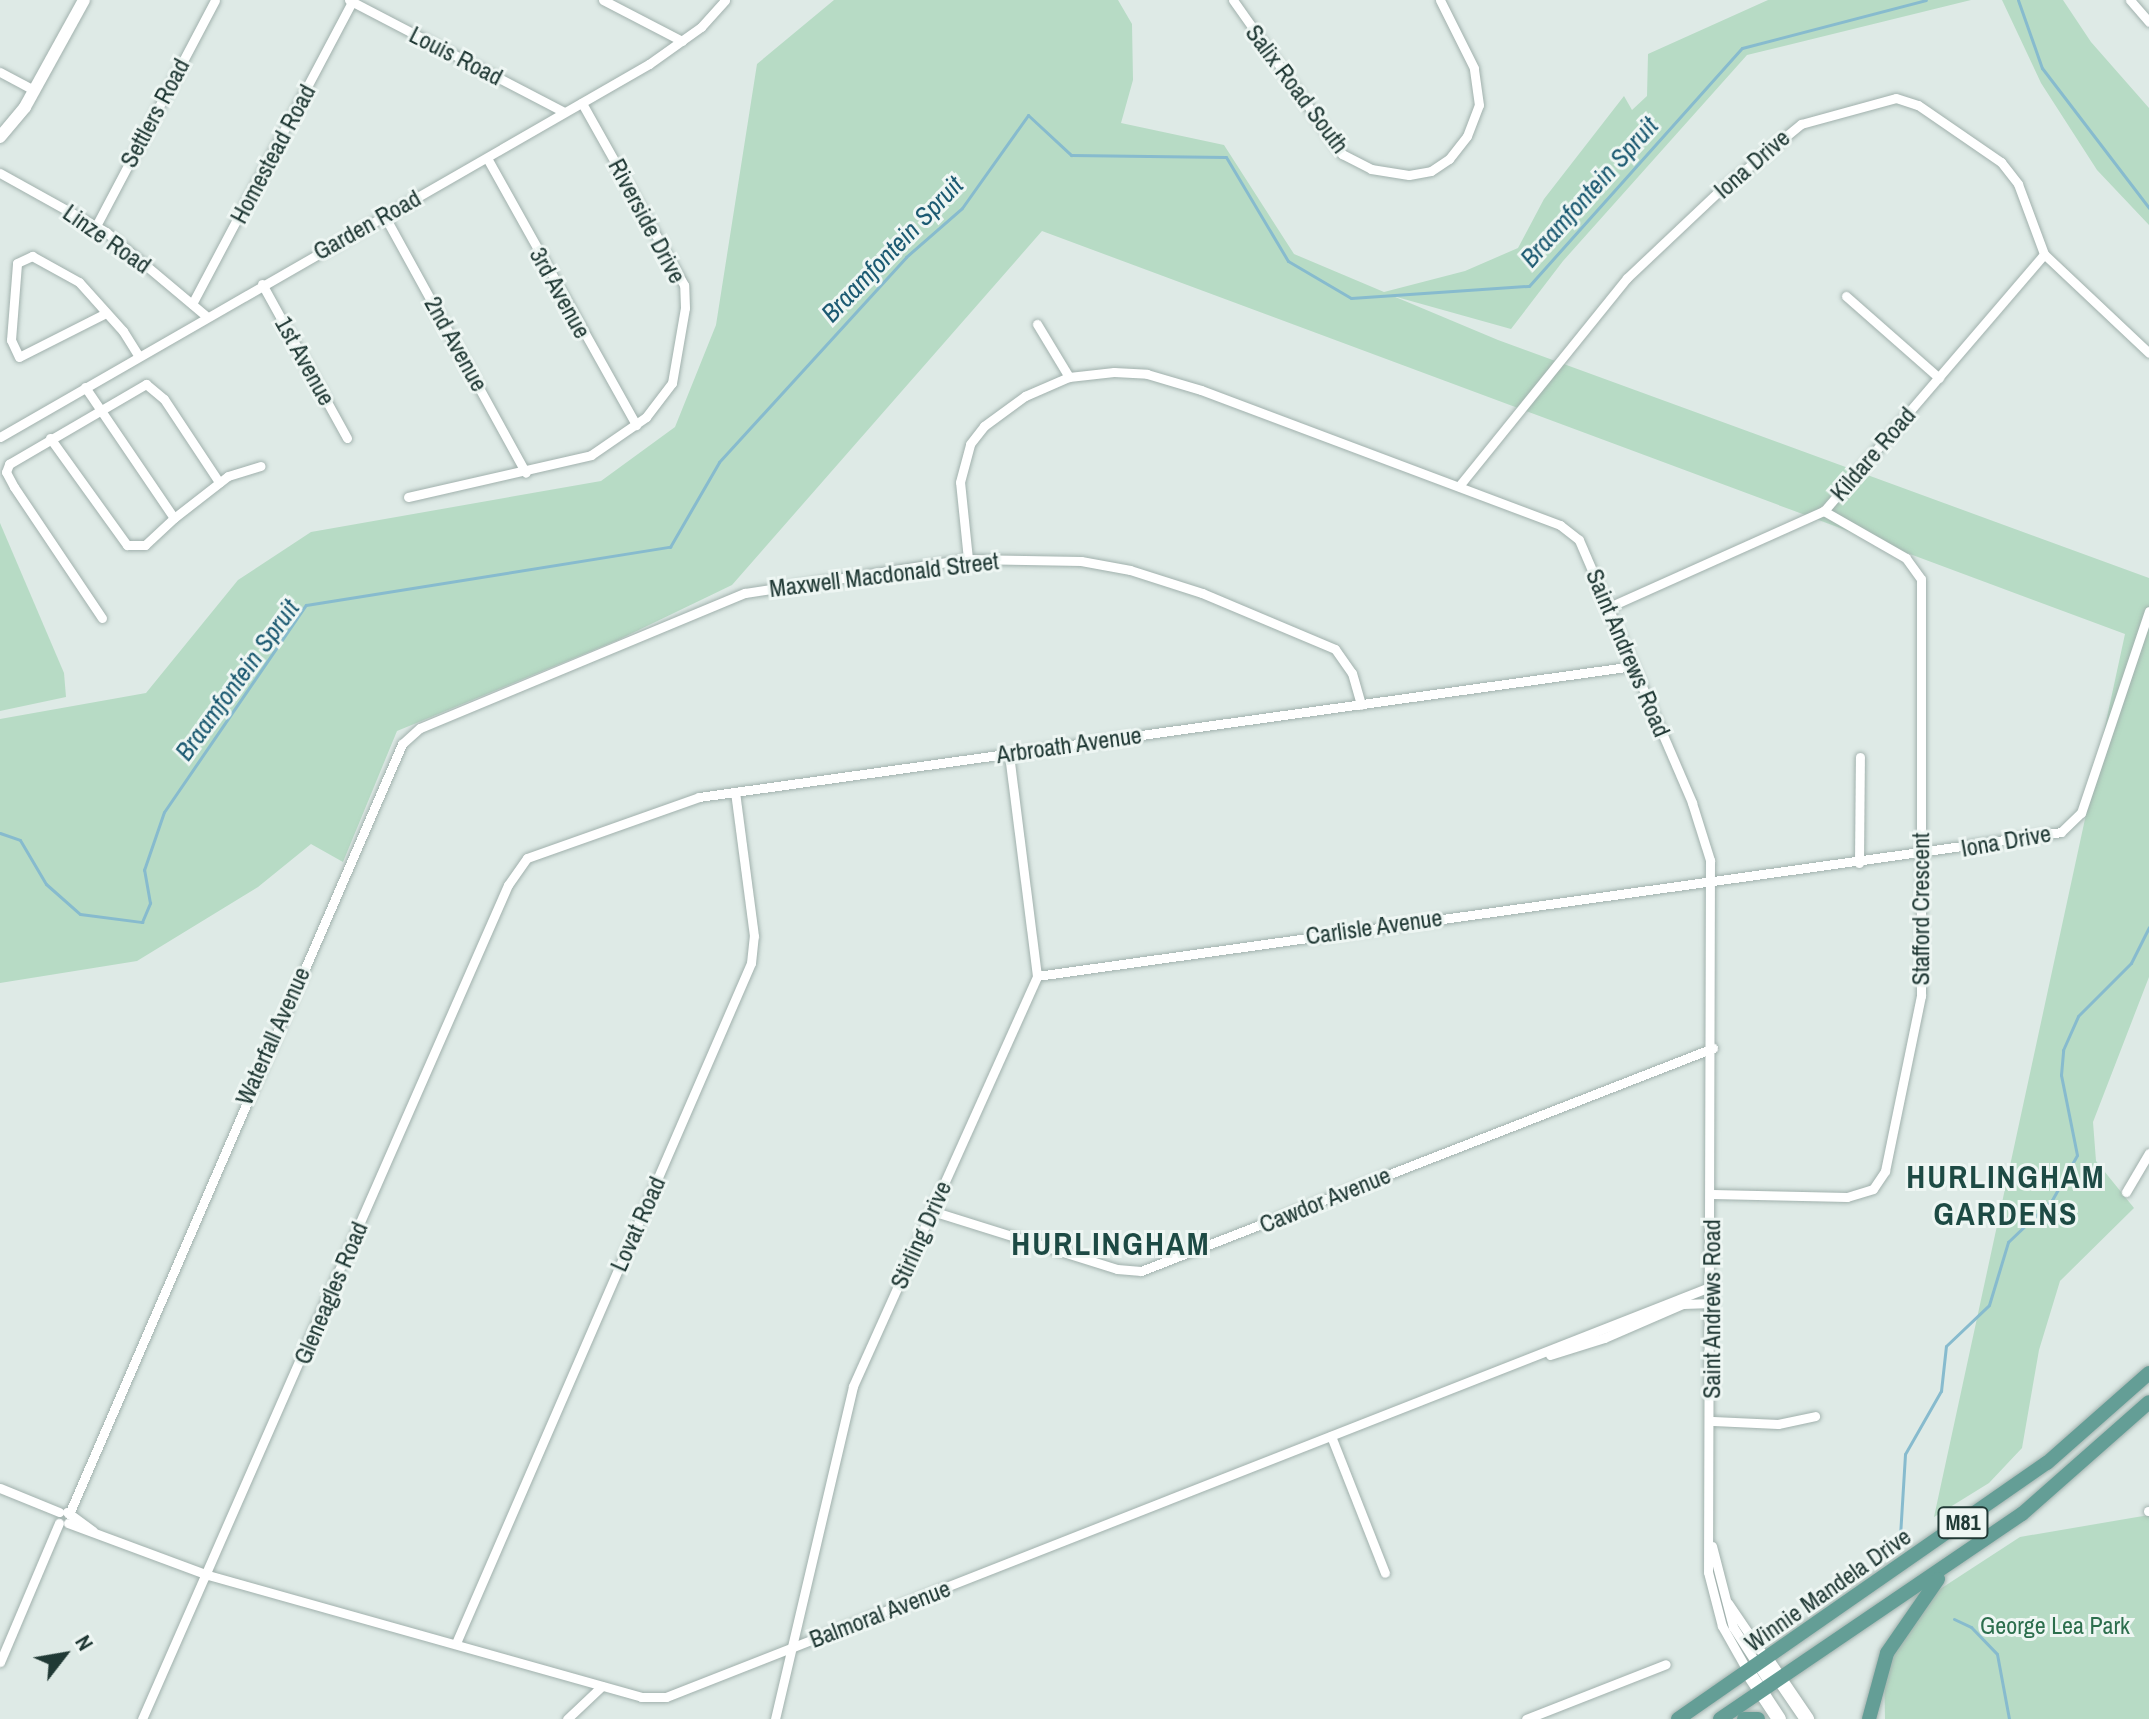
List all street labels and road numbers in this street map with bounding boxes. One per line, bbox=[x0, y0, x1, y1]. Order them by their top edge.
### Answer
street label: Salix Road South bbox=[1239, 19, 1355, 159]
street label: Louis Road bbox=[405, 20, 507, 92]
street label: Settlers Road bbox=[114, 54, 196, 172]
street label: Homestead Road bbox=[224, 80, 322, 228]
street label: Iona Drive bbox=[1708, 123, 1796, 205]
street label: Riverside Drive bbox=[602, 154, 692, 288]
street label: Garden Road bbox=[308, 184, 426, 266]
street label: Linze Road bbox=[58, 198, 156, 280]
street label: 3rd Avenue bbox=[523, 242, 597, 344]
street label: 2nd Avenue bbox=[418, 291, 494, 397]
street label: 1st Avenue bbox=[269, 311, 341, 411]
street label: Kildare Road bbox=[1824, 401, 1922, 507]
street label: Maxwell Macdonald Street bbox=[768, 547, 1000, 603]
street label: Saint Andrews Road bbox=[1579, 564, 1677, 742]
street label: Arbroath Avenue bbox=[994, 720, 1144, 770]
street label: Iona Drive bbox=[1959, 819, 2053, 863]
street label: Stafford Crescent bbox=[1907, 833, 1935, 985]
street label: Carlisle Avenue bbox=[1303, 903, 1445, 951]
street label: Waterfall Avenue bbox=[230, 962, 316, 1110]
street label: Cawdor Avenue bbox=[1255, 1160, 1395, 1240]
street label: Lovat Road bbox=[604, 1172, 672, 1276]
street label: Stirling Drive bbox=[884, 1177, 958, 1293]
street label: Gleneagles Road bbox=[288, 1217, 374, 1369]
street label: Saint Andrews Road bbox=[1698, 1219, 1726, 1399]
road number: M81 bbox=[1937, 1505, 1989, 1541]
street label: Winnie Mandela Drive bbox=[1740, 1522, 1916, 1658]
street label: Balmoral Avenue bbox=[805, 1574, 955, 1654]

